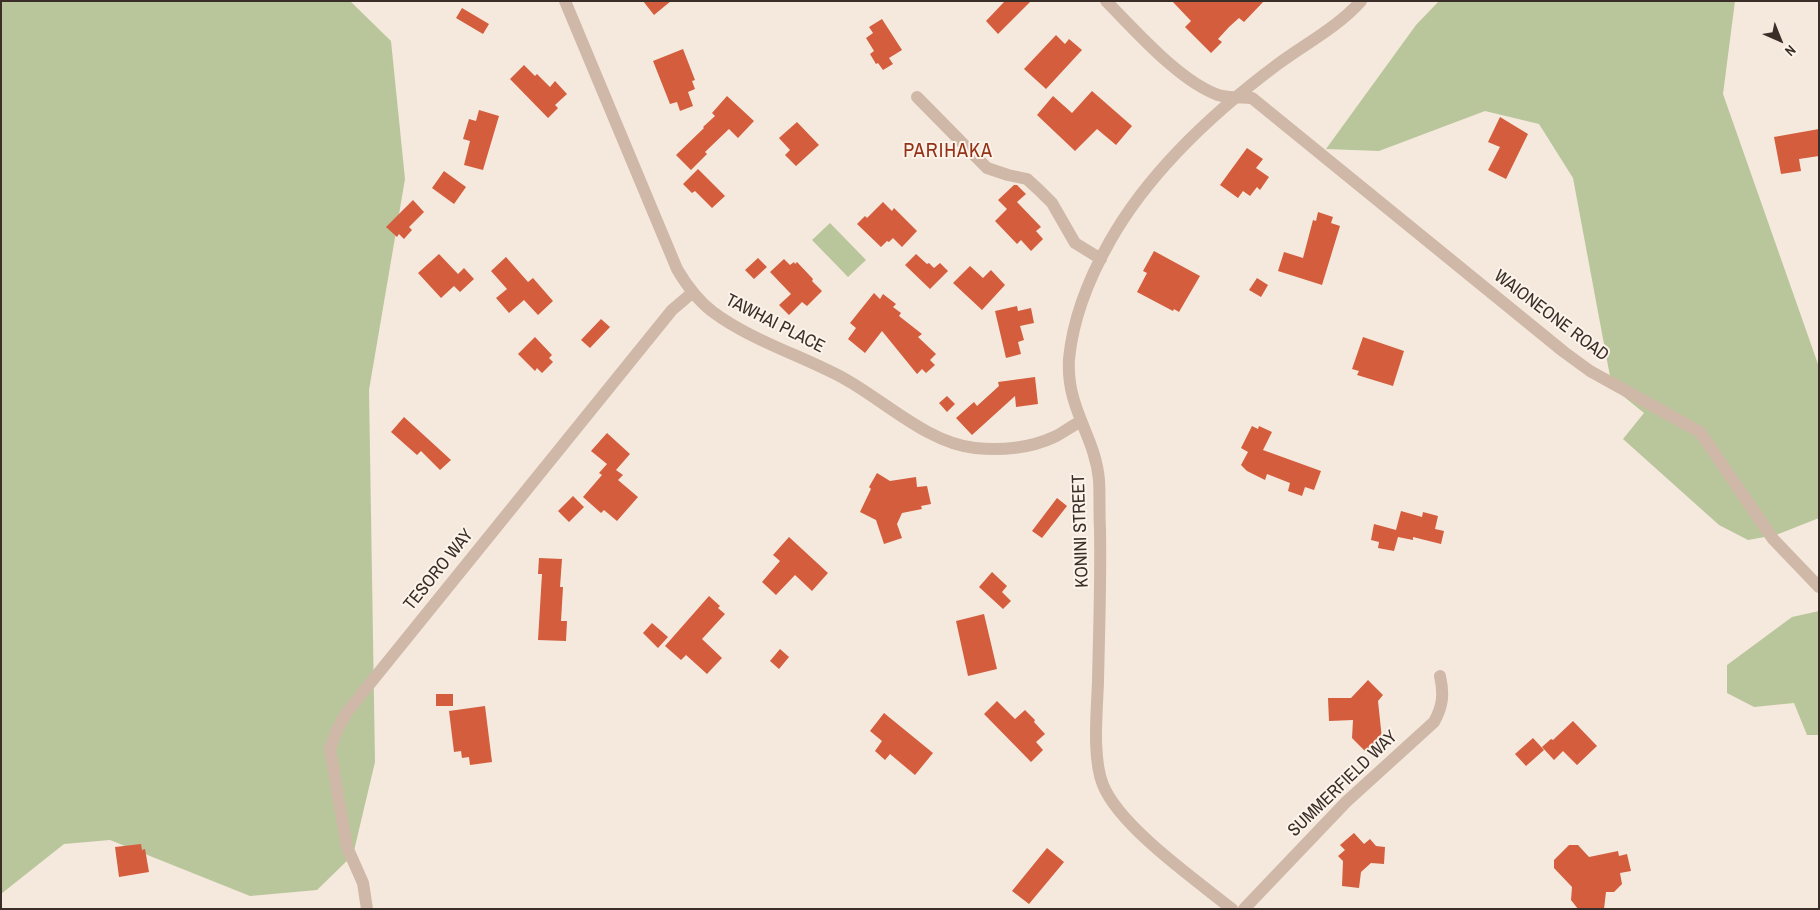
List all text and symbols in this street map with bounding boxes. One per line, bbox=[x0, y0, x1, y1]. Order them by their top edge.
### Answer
north arrow bbox=[1755, 15, 1805, 65]
text: N bbox=[1781, 41, 1800, 60]
district label: PARIHAKA bbox=[902, 140, 994, 164]
street label: WAIONEONE ROAD bbox=[1489, 266, 1613, 366]
street label: TAWHAI PLACE bbox=[722, 290, 828, 358]
street label: KONINI STREET bbox=[1068, 474, 1094, 588]
street label: TESORO WAY bbox=[400, 525, 478, 615]
street label: SUMMERFIELD WAY bbox=[1284, 726, 1402, 842]

